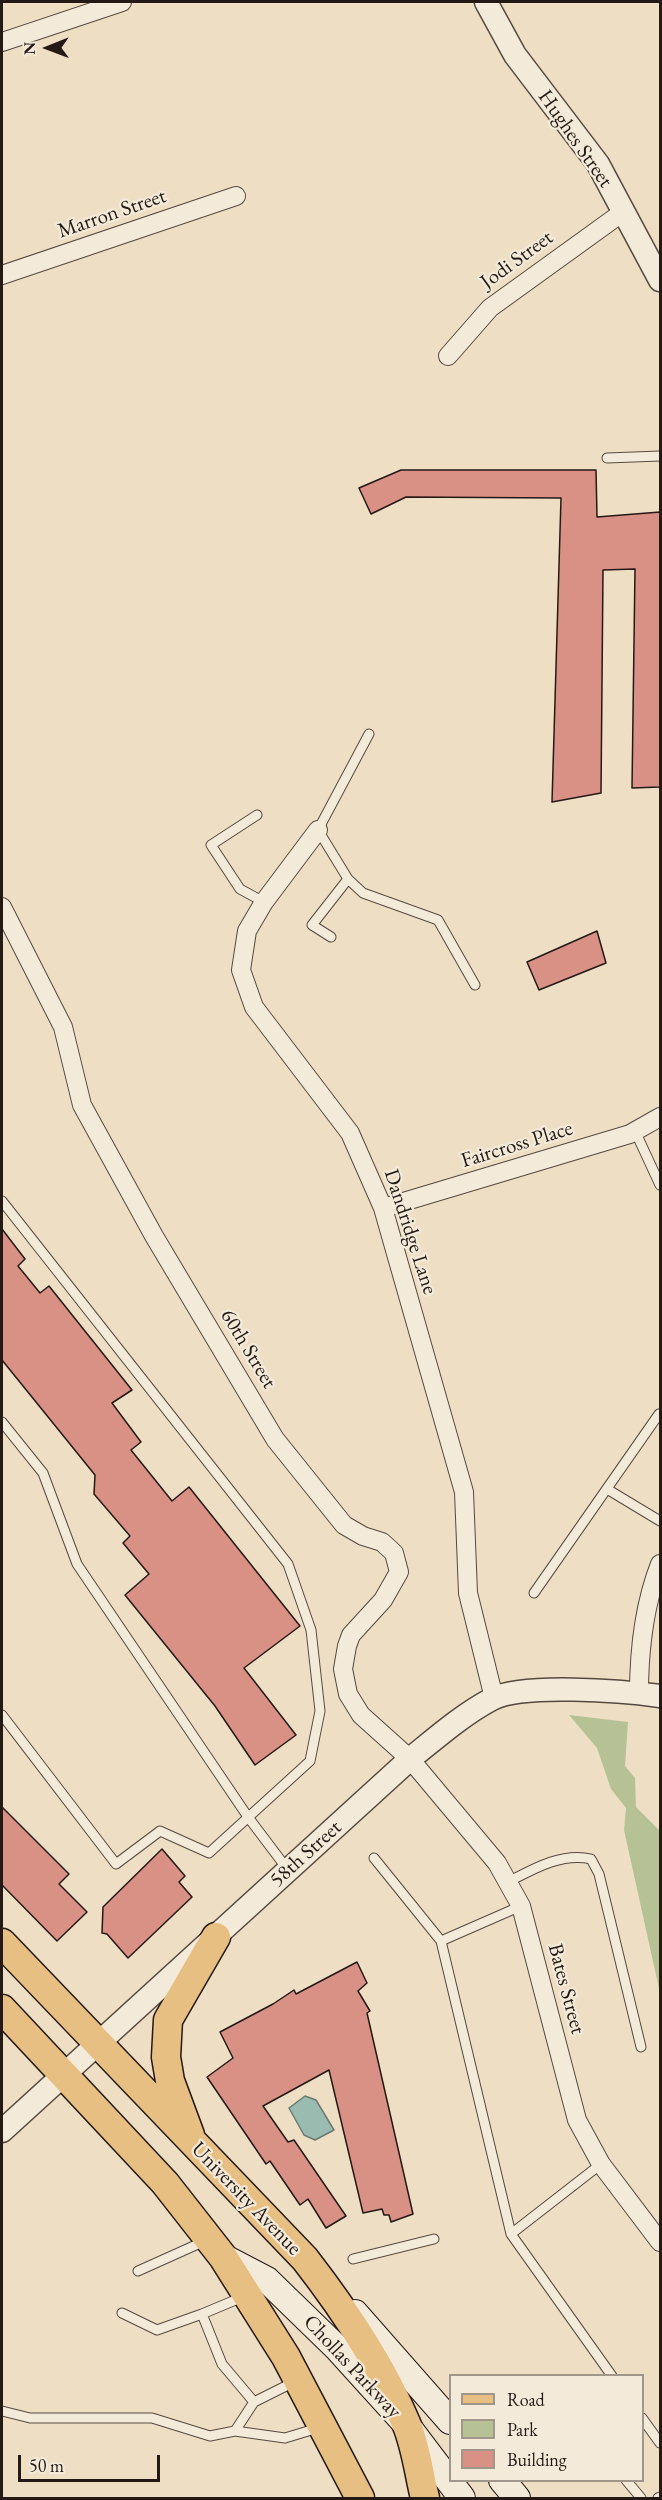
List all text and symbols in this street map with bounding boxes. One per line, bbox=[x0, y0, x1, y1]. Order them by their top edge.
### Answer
north arrow bbox=[18, 18, 78, 78]
text: N bbox=[19, 42, 40, 55]
street label: Hughes Street bbox=[532, 85, 618, 193]
street label: Marron Street bbox=[55, 184, 169, 244]
street label: Jodi Street bbox=[476, 225, 558, 295]
street label: Faircross Place bbox=[458, 1116, 576, 1174]
street label: Dandridge Lane bbox=[378, 1166, 442, 1298]
street label: 60th Street bbox=[215, 1305, 281, 1393]
street label: 58th Street bbox=[265, 1815, 347, 1893]
street label: Bates Street bbox=[542, 1941, 590, 2037]
street label: University Avenue bbox=[186, 2137, 306, 2261]
street label: Chollas Parkway bbox=[298, 2310, 406, 2424]
legend bbox=[449, 2374, 644, 2482]
text: Road bbox=[507, 2388, 545, 2411]
text: Park bbox=[507, 2418, 538, 2441]
scale bar bbox=[21, 2443, 164, 2481]
text: Building bbox=[507, 2448, 567, 2471]
text: 50 m bbox=[29, 2454, 64, 2477]

